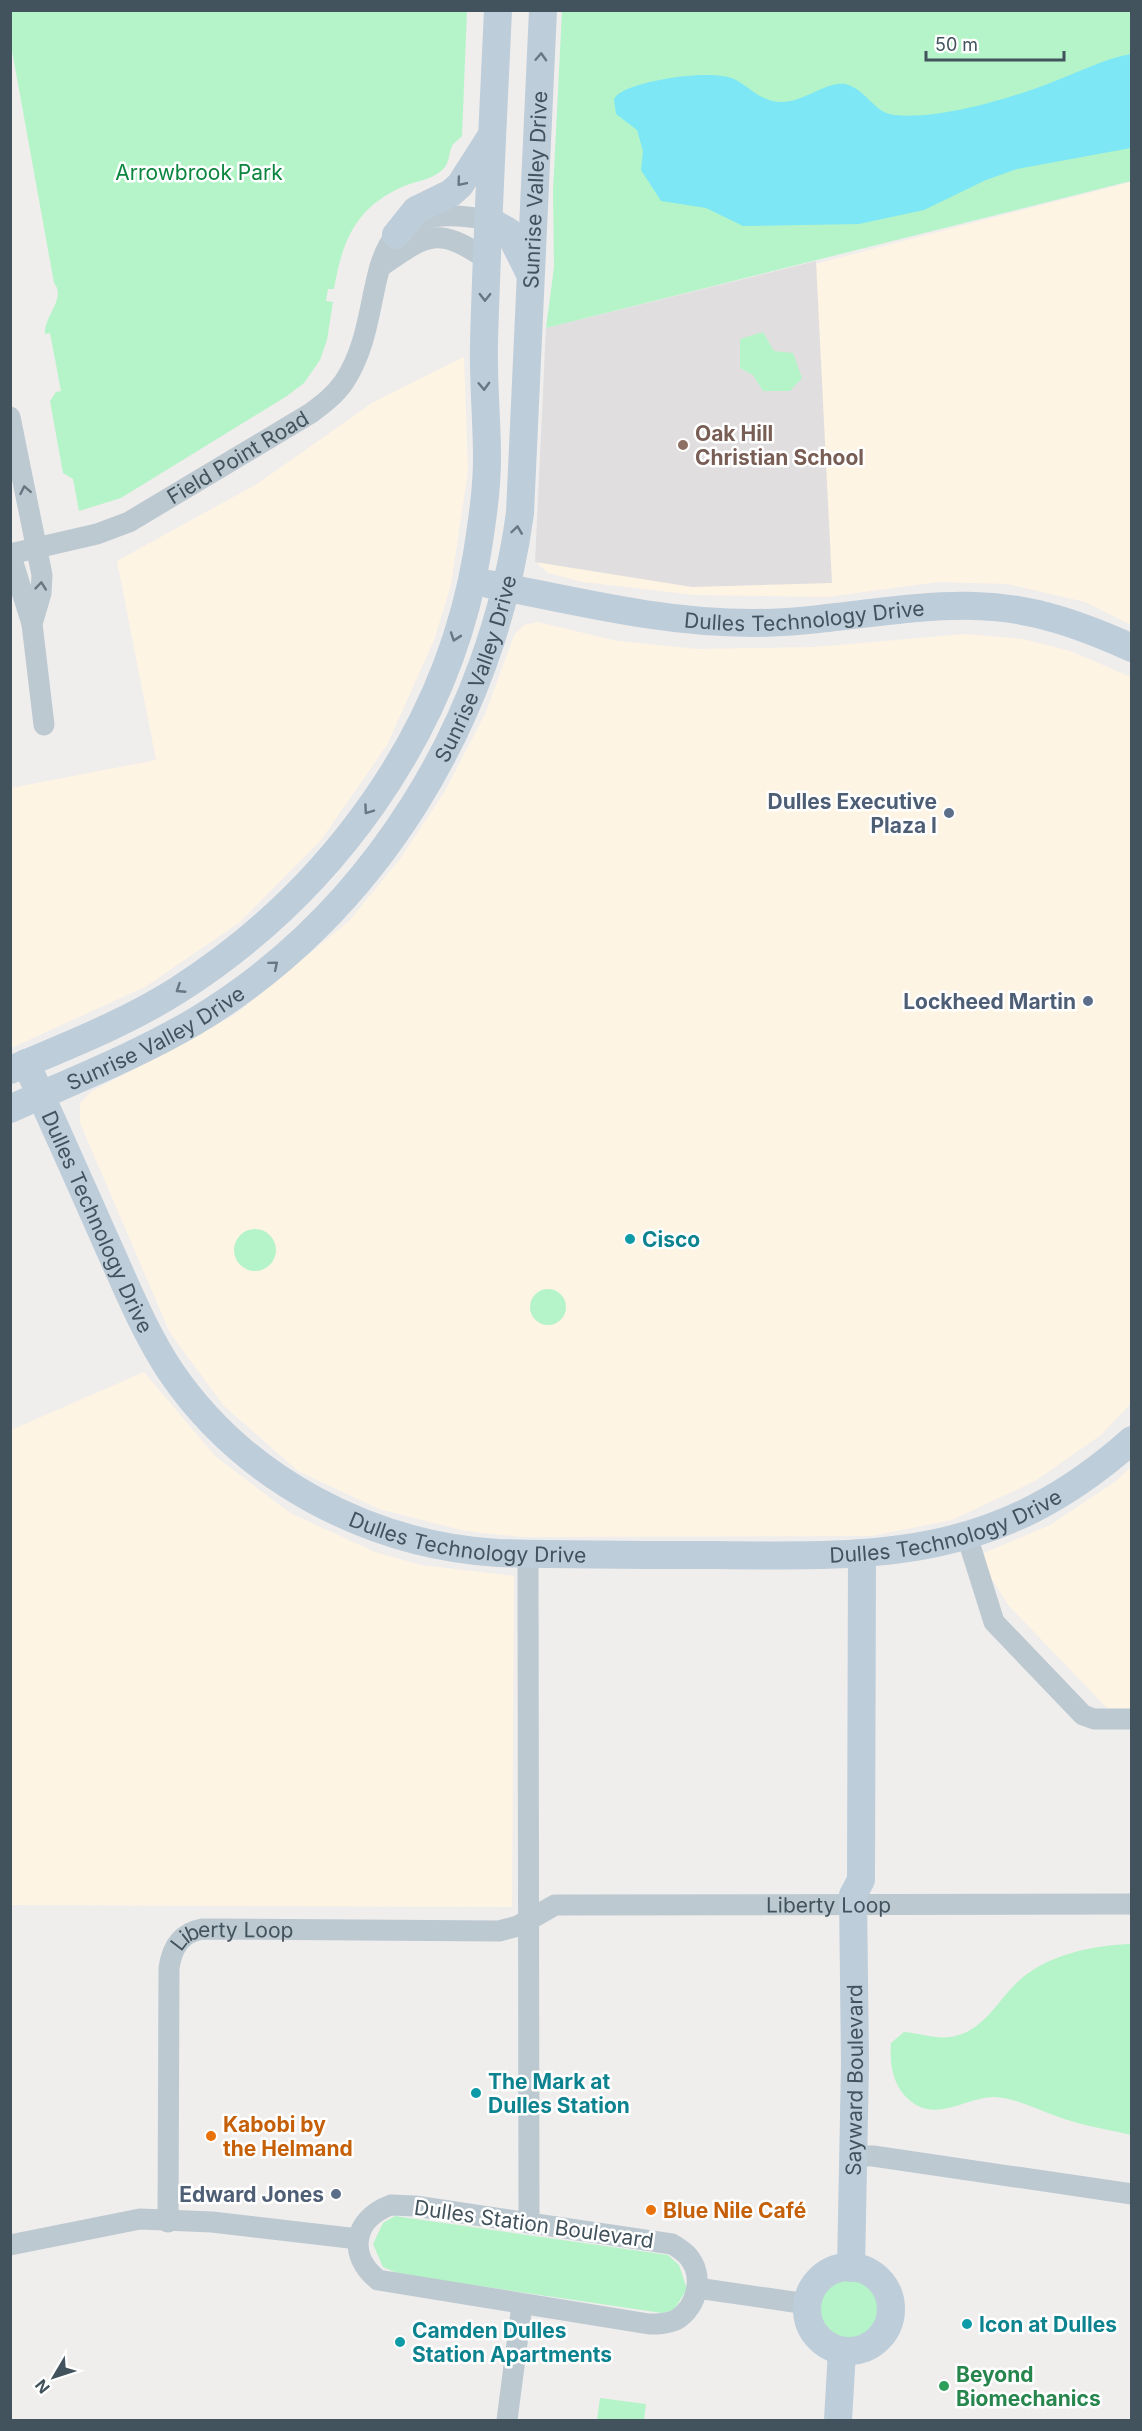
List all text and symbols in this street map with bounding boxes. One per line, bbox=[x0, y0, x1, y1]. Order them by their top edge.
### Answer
scale bar bbox=[926, 24, 1064, 62]
text: 50 m bbox=[935, 34, 978, 55]
one-way arrow bbox=[535, 52, 548, 61]
street label: Sunrise Valley Drive bbox=[518, 90, 552, 289]
park label: Arrowbrook Park bbox=[115, 160, 283, 185]
one-way arrow bbox=[457, 175, 468, 186]
one-way arrow bbox=[479, 292, 492, 301]
one-way arrow bbox=[478, 381, 491, 390]
street label: Field Point Road bbox=[162, 405, 313, 509]
place label: Oak Hill Christian School bbox=[695, 421, 864, 470]
marker: Oak Hill Christian School bbox=[676, 438, 690, 452]
one-way arrow bbox=[19, 485, 32, 495]
one-way arrow bbox=[511, 526, 523, 535]
street label: Sunrise Valley Drive bbox=[429, 573, 521, 766]
one-way arrow bbox=[34, 581, 47, 590]
street label: Dulles Technology Drive bbox=[683, 595, 925, 636]
one-way arrow bbox=[450, 631, 462, 642]
place label: Dulles Executive Plaza I bbox=[768, 789, 937, 838]
one-way arrow bbox=[364, 804, 375, 815]
marker: Dulles Executive Plaza I bbox=[942, 806, 956, 820]
one-way arrow bbox=[267, 961, 278, 972]
street label: Sunrise Valley Drive bbox=[63, 980, 249, 1095]
one-way arrow bbox=[175, 981, 186, 992]
place label: Lockheed Martin bbox=[903, 989, 1076, 1014]
marker: Lockheed Martin bbox=[1081, 994, 1095, 1008]
street label: Dulles Technology Drive bbox=[37, 1107, 158, 1337]
place label: Cisco bbox=[642, 1227, 700, 1252]
marker: Cisco bbox=[623, 1232, 637, 1246]
street label: Dulles Technology Drive bbox=[829, 1483, 1066, 1567]
street label: Dulles Technology Drive bbox=[345, 1506, 586, 1567]
street label: Liberty Loop bbox=[766, 1892, 891, 1917]
street label: Liberty Loop bbox=[165, 1916, 293, 1955]
street label: Sayward Boulevard bbox=[840, 1984, 868, 2176]
place label: The Mark at Dulles Station bbox=[488, 2069, 630, 2118]
marker: The Mark at Dulles Station bbox=[469, 2086, 483, 2100]
place label: Kabobi by the Helmand bbox=[223, 2112, 353, 2161]
marker: Kabobi by the Helmand bbox=[204, 2129, 218, 2143]
place label: Edward Jones bbox=[179, 2182, 324, 2207]
marker: Edward Jones bbox=[329, 2187, 343, 2201]
street label: Dulles Station Boulevard bbox=[413, 2195, 655, 2253]
place label: Blue Nile Café bbox=[663, 2198, 806, 2223]
marker: Blue Nile Café bbox=[644, 2203, 658, 2217]
place label: Icon at Dulles bbox=[979, 2312, 1117, 2337]
marker: Icon at Dulles bbox=[960, 2317, 974, 2331]
place label: Camden Dulles Station Apartments bbox=[412, 2318, 612, 2367]
marker: Camden Dulles Station Apartments bbox=[393, 2335, 407, 2349]
north arrow bbox=[24, 2347, 84, 2407]
place label: Beyond Biomechanics bbox=[956, 2362, 1101, 2411]
text: N bbox=[31, 2375, 54, 2397]
marker: Beyond Biomechanics bbox=[937, 2379, 951, 2393]

